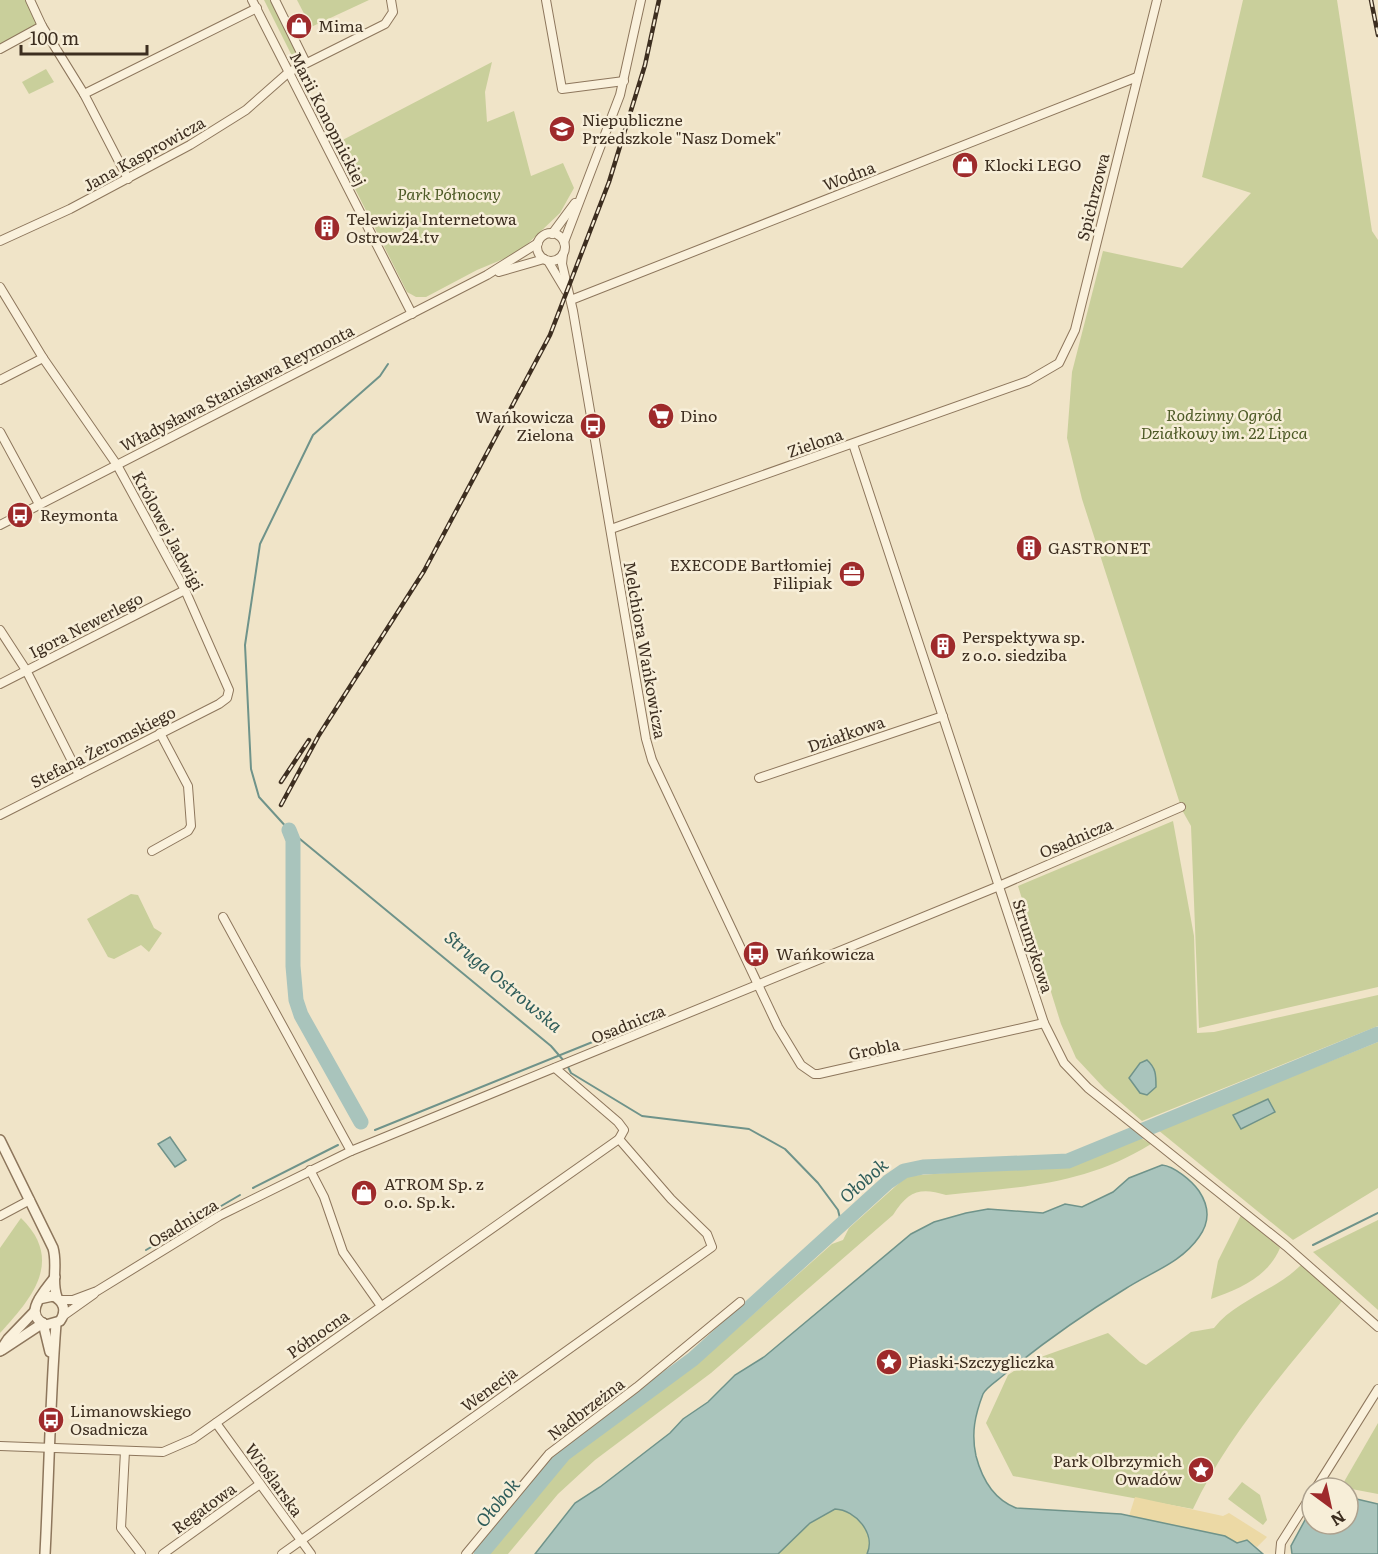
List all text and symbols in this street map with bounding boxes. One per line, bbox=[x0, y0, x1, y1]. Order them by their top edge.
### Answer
shop icon: Mima bbox=[284, 11, 314, 41]
place label: Mima bbox=[318, 13, 364, 37]
scale bar bbox=[21, 18, 147, 56]
text: 100 m bbox=[30, 24, 79, 51]
street label: Marii Konopnickiej bbox=[285, 47, 373, 190]
place label: Niepubliczne Przedszkole "Nasz Domek" bbox=[582, 107, 781, 149]
street label: Jana Kasprowicza bbox=[78, 109, 209, 197]
school or university icon: Niepubliczne Przedszkole "Nasz Domek" bbox=[547, 114, 577, 144]
shop icon: Klocki LEGO bbox=[950, 150, 980, 180]
street label: Spichrzowa bbox=[1070, 150, 1115, 243]
place label: Klocki LEGO bbox=[984, 152, 1081, 176]
street label: Wodna bbox=[819, 154, 879, 196]
park label: Park Północny bbox=[397, 181, 501, 205]
place label: Telewizja Internetowa Ostrow24.tv bbox=[346, 206, 517, 248]
building icon: Telewizja Internetowa Ostrow24.tv bbox=[312, 213, 342, 243]
street label: Władysława Stanisława Reymonta bbox=[115, 317, 358, 457]
supermarket icon: Dino bbox=[646, 401, 676, 431]
park label: Rodzinny Ogród Działkowy im. 22 Lipca bbox=[1140, 402, 1308, 444]
place label: Dino bbox=[680, 403, 717, 427]
place label: Wańkowicza Zielona bbox=[475, 404, 574, 446]
bus stop icon: Wańkowicza Zielona bbox=[578, 411, 608, 441]
street label: Zielona bbox=[784, 421, 846, 463]
street label: Królowej Jadwigi bbox=[127, 466, 211, 595]
bus stop icon: Reymonta bbox=[5, 500, 35, 530]
place label: Reymonta bbox=[40, 502, 118, 526]
building icon: GASTRONET bbox=[1014, 533, 1044, 563]
place label: GASTRONET bbox=[1048, 535, 1151, 559]
place label: EXECODE Bartłomiej Filipiak bbox=[670, 552, 832, 594]
street label: Melchiora Wańkowicza bbox=[619, 559, 673, 741]
office icon: EXECODE Bartłomiej Filipiak bbox=[837, 559, 867, 589]
street label: Igora Newerlego bbox=[24, 585, 147, 663]
place label: Perspektywa sp. z o.o. siedziba bbox=[962, 624, 1085, 666]
building icon: Perspektywa sp. z o.o. siedziba bbox=[928, 631, 958, 661]
street label: Stefana Żeromskiego bbox=[26, 699, 179, 793]
street label: Działkowa bbox=[804, 709, 888, 757]
street label: Osadnicza bbox=[1035, 811, 1117, 863]
street label: Strumykowa bbox=[1007, 896, 1061, 996]
water label: Struga Ostrowska bbox=[439, 923, 569, 1039]
bus stop icon: Wańkowicza bbox=[741, 939, 771, 969]
place label: Wańkowicza bbox=[776, 941, 875, 965]
street label: Osadnicza bbox=[587, 997, 669, 1049]
street label: Grobla bbox=[846, 1031, 902, 1065]
water label: Ołobok bbox=[833, 1151, 894, 1209]
place label: ATROM Sp. z o.o. Sp.k. bbox=[384, 1171, 484, 1213]
shop icon: ATROM Sp. z o.o. Sp.k. bbox=[349, 1178, 379, 1208]
street label: Osadnicza bbox=[143, 1192, 222, 1252]
street label: Północna bbox=[281, 1303, 354, 1363]
place icon: Piaski-Szczygliczka bbox=[874, 1347, 904, 1377]
place label: Piaski-Szczygliczka bbox=[908, 1349, 1055, 1373]
street label: Wenecja bbox=[455, 1359, 522, 1417]
street label: Nadbrzeżna bbox=[542, 1371, 629, 1445]
place label: Limanowskiego Osadnicza bbox=[70, 1398, 192, 1440]
bus stop icon: Limanowskiego Osadnicza bbox=[36, 1405, 66, 1435]
street label: Wioślarska bbox=[240, 1438, 310, 1521]
place label: Park Olbrzymich Owadów bbox=[1053, 1448, 1182, 1490]
place icon: Park Olbrzymich Owadów bbox=[1186, 1455, 1216, 1485]
water label: Ołobok bbox=[468, 1471, 526, 1533]
street label: Regatowa bbox=[166, 1475, 241, 1539]
north arrow bbox=[1300, 1476, 1360, 1536]
text: N bbox=[1327, 1506, 1351, 1533]

